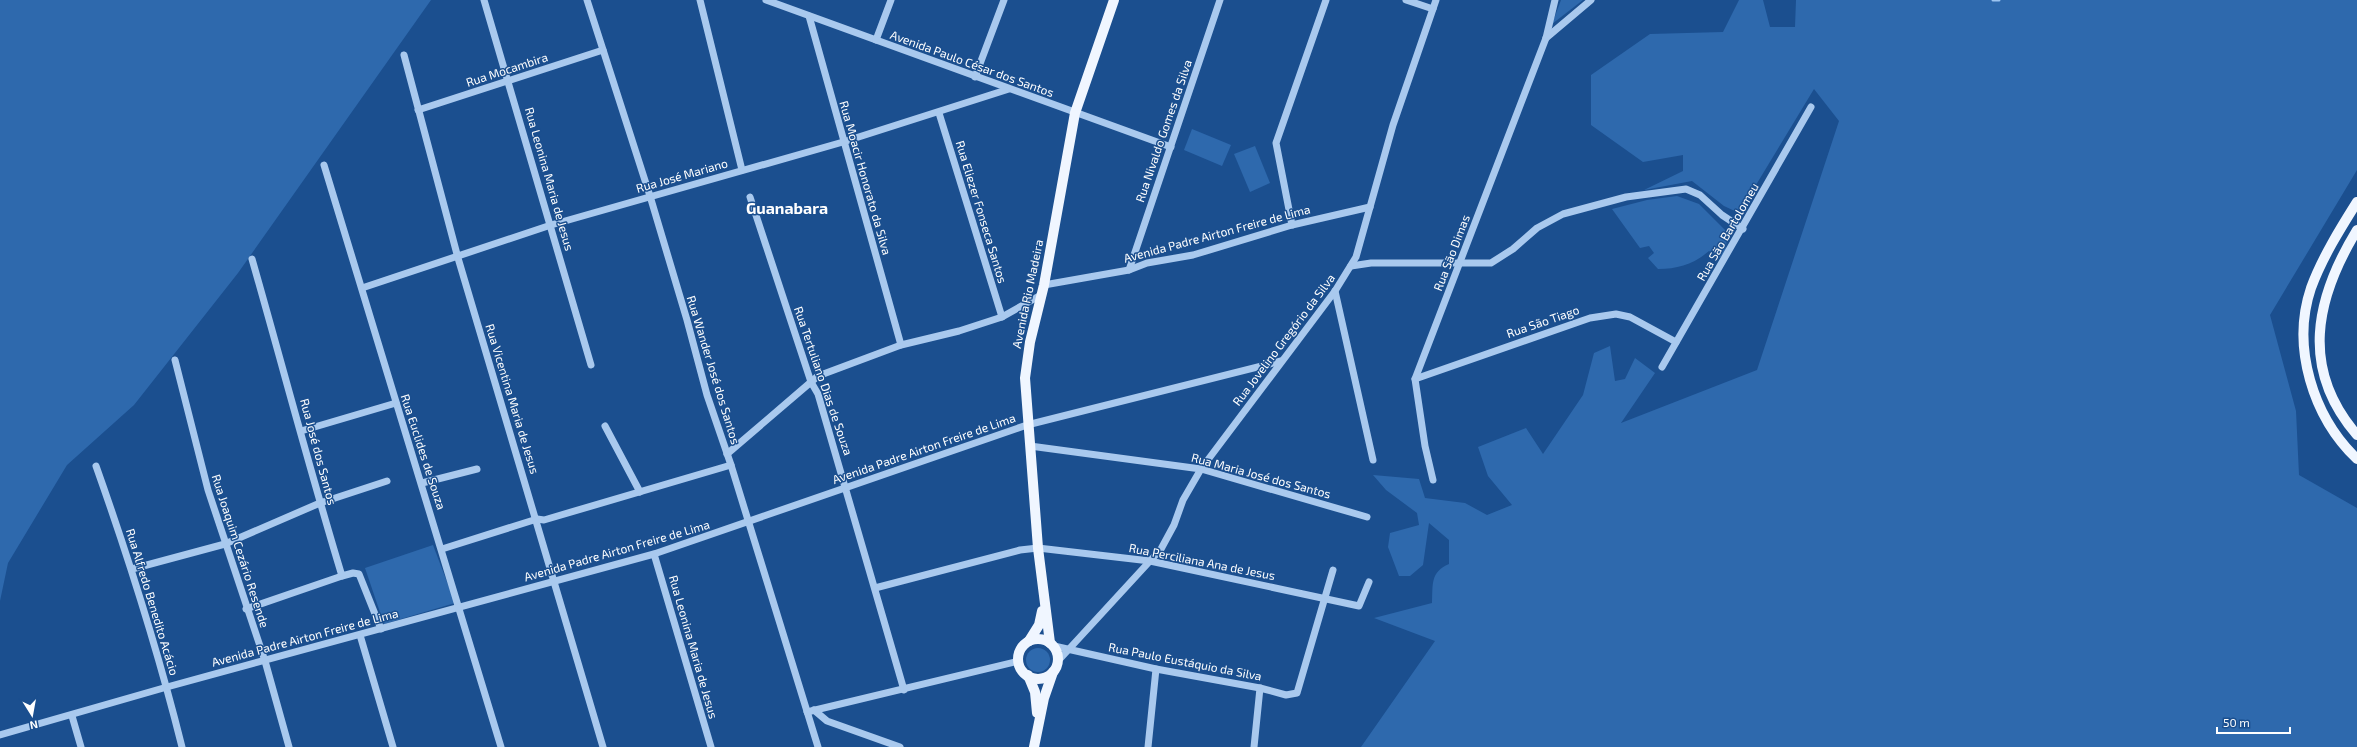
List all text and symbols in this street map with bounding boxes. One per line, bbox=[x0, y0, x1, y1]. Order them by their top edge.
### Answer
street label: Avenida Paulo César dos Santos bbox=[889, 27, 1056, 99]
street label: Rua Mocambira bbox=[464, 49, 549, 89]
street label: Rua Nivaldo Gomes da Silva bbox=[1132, 58, 1194, 204]
street label: Rua Moacir Honorato da Silva bbox=[837, 99, 895, 256]
street label: Rua Leonina Maria de Jesus bbox=[523, 105, 577, 252]
street label: Rua Eliezer Fonseca Santos bbox=[954, 139, 1010, 285]
street label: Rua José Mariano bbox=[634, 155, 729, 195]
street label: Rua São Bartolomeu bbox=[1693, 180, 1761, 283]
district label: Guanabara bbox=[746, 198, 828, 217]
street label: Avenida Padre Airton Freire de Lima bbox=[1122, 201, 1312, 265]
street label: Rua São Dimas bbox=[1430, 213, 1472, 293]
street label: Avenida Rio Madeira bbox=[1009, 238, 1045, 349]
street label: Rua Jovelino Gregório da Silva bbox=[1229, 271, 1337, 408]
street label: Rua Wander José dos Santos bbox=[685, 294, 743, 446]
street label: Rua São Tiago bbox=[1504, 302, 1581, 340]
street label: Rua Tertuliano Dias de Souza bbox=[792, 304, 856, 457]
street label: Rua Vicentina Maria de Jesus bbox=[483, 322, 542, 475]
street label: Rua Euclides de Souza bbox=[399, 392, 449, 511]
street label: Rua José dos Santos bbox=[298, 397, 340, 507]
street label: Avenida Padre Airton Freire de Lima bbox=[830, 410, 1017, 486]
street label: Rua Maria José dos Santos bbox=[1190, 450, 1333, 500]
street label: Rua Joaquim Cezário Resende bbox=[209, 472, 272, 629]
street label: Avenida Padre Airton Freire de Lima bbox=[522, 517, 711, 583]
street label: Rua Alfredo Benedito Acácio bbox=[124, 527, 182, 677]
street label: Rua Perciliana Ana de Jesus bbox=[1128, 540, 1276, 582]
street label: Rua Leonina Maria de Jesus bbox=[667, 573, 721, 720]
street label: Avenida Padre Airton Freire de Lima bbox=[210, 605, 400, 669]
street label: Rua Paulo Eustáquio da Silva bbox=[1107, 639, 1263, 683]
north arrow bbox=[12, 695, 52, 735]
scale bar bbox=[2217, 709, 2290, 735]
text: 50 m bbox=[2223, 715, 2250, 729]
text: N bbox=[29, 718, 39, 732]

